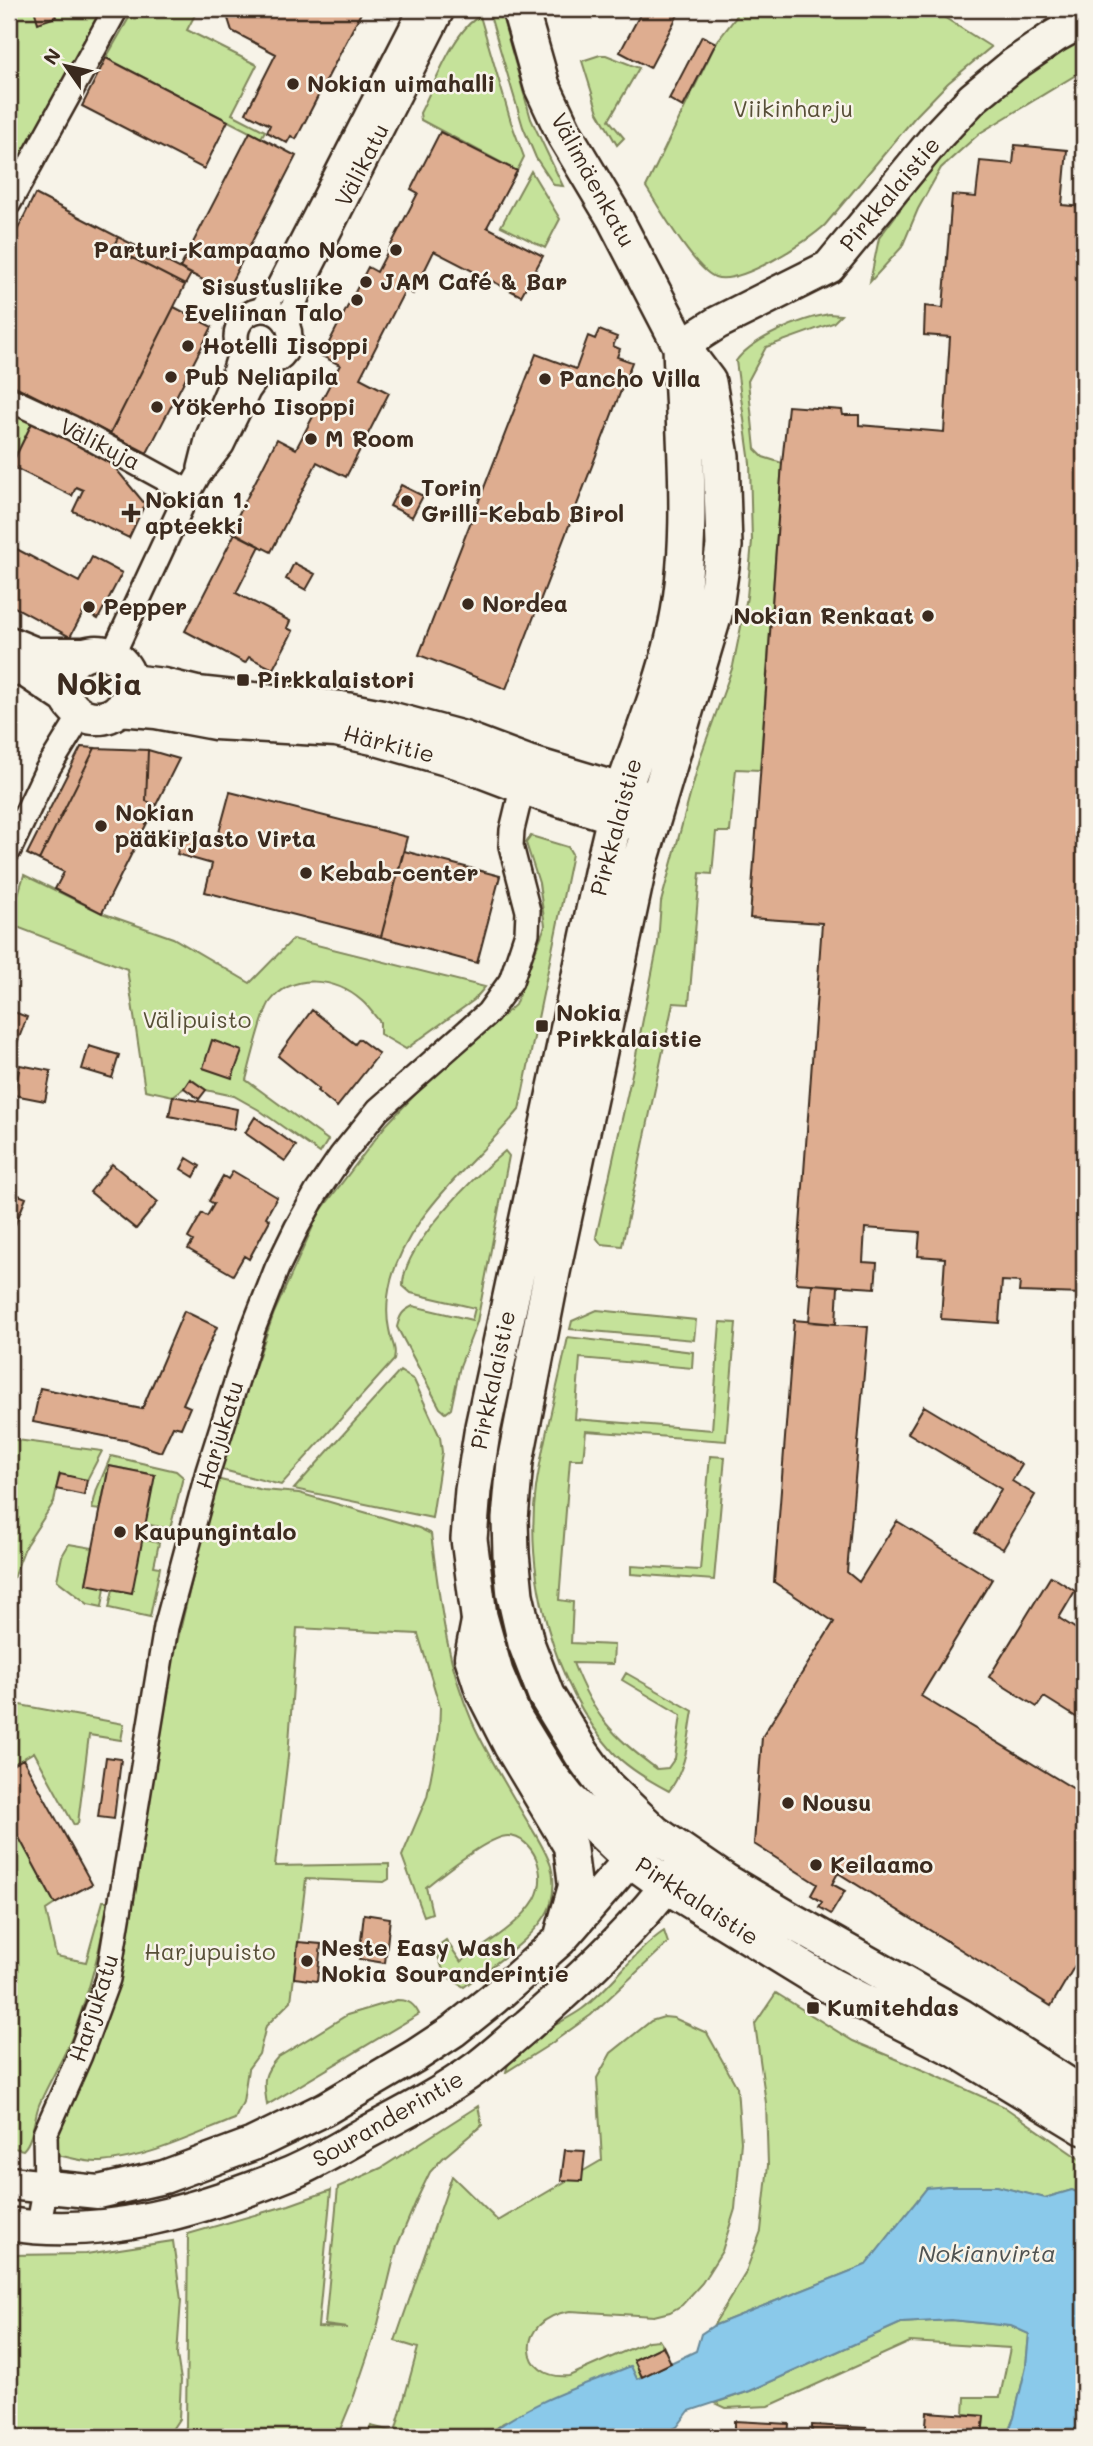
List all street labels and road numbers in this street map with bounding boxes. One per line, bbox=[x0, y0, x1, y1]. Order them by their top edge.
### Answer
street label: Välimäenkatu bbox=[545, 107, 643, 252]
street label: Välikatu bbox=[327, 118, 395, 211]
street label: Pirkkalaistie bbox=[832, 130, 946, 257]
street label: Välikuja bbox=[55, 410, 146, 476]
street label: Härkitie bbox=[341, 717, 438, 769]
street label: Pirkkalaistie bbox=[582, 755, 648, 899]
street label: Pirkkalaistie bbox=[463, 1308, 521, 1452]
street label: Harjukatu bbox=[188, 1377, 250, 1493]
street label: Pirkkalaistie bbox=[630, 1849, 765, 1951]
street label: Harjukatu bbox=[62, 1950, 125, 2066]
street label: Souranderintie bbox=[307, 2063, 468, 2173]

